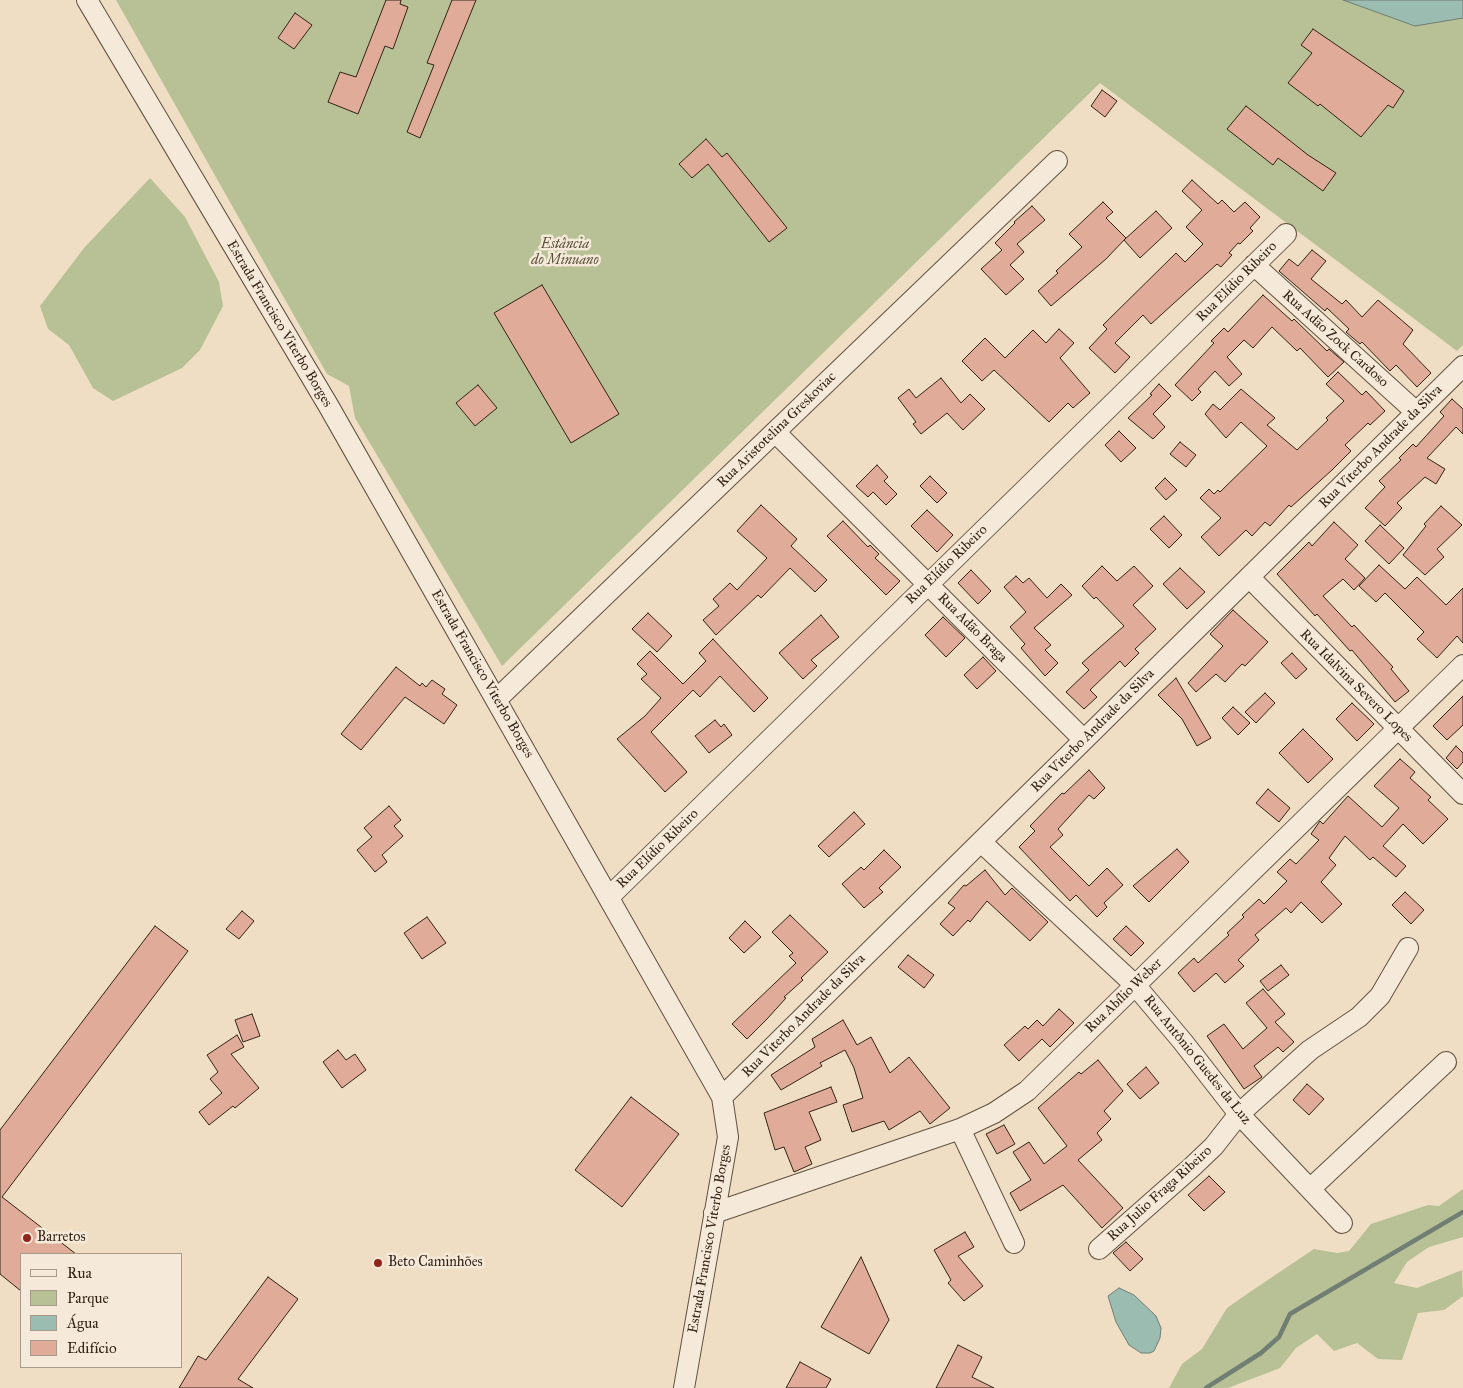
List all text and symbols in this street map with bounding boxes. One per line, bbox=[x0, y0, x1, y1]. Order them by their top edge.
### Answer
park label: Estância do Minuano bbox=[531, 237, 599, 270]
street label: Estrada Francisco Viterbo Borges bbox=[223, 238, 335, 410]
street label: Rua Elídio Ribeiro bbox=[1193, 238, 1281, 326]
street label: Rua Adão Zock Cardoso bbox=[1278, 287, 1392, 391]
street label: Rua Aristotelina Greskoviac bbox=[714, 369, 840, 491]
street label: Rua Viterbo Andrade da Silva bbox=[1316, 382, 1446, 512]
street label: Rua Elídio Ribeiro bbox=[903, 522, 991, 608]
street label: Estrada Francisco Viterbo Borges bbox=[427, 587, 537, 761]
street label: Rua Adão Braga bbox=[934, 590, 1010, 666]
street label: Rua Idalvina Severo Lopes bbox=[1296, 626, 1416, 746]
street label: Rua Viterbo Andrade da Silva bbox=[1028, 666, 1158, 796]
street label: Rua Elídio Ribeiro bbox=[614, 806, 702, 892]
street label: Rua Viterbo Andrade da Silva bbox=[739, 951, 869, 1081]
street label: Rua Abílio Weber bbox=[1082, 955, 1166, 1037]
street label: Rua Antônio Guedes da Luz bbox=[1140, 992, 1254, 1128]
street label: Estrada Francisco Viterbo Borges bbox=[685, 1143, 735, 1335]
street label: Rua Julio Fraga Ribeiro bbox=[1104, 1143, 1216, 1245]
place label: Barretos bbox=[37, 1230, 86, 1246]
marker: Barretos bbox=[21, 1232, 33, 1244]
legend bbox=[20, 1253, 182, 1368]
place label: Beto Caminhões bbox=[388, 1255, 483, 1271]
marker: Beto Caminhões bbox=[372, 1257, 384, 1269]
text: Rua bbox=[67, 1264, 92, 1282]
text: Parque bbox=[67, 1289, 109, 1307]
text: Água bbox=[67, 1314, 99, 1332]
text: Edifício bbox=[67, 1339, 117, 1357]

